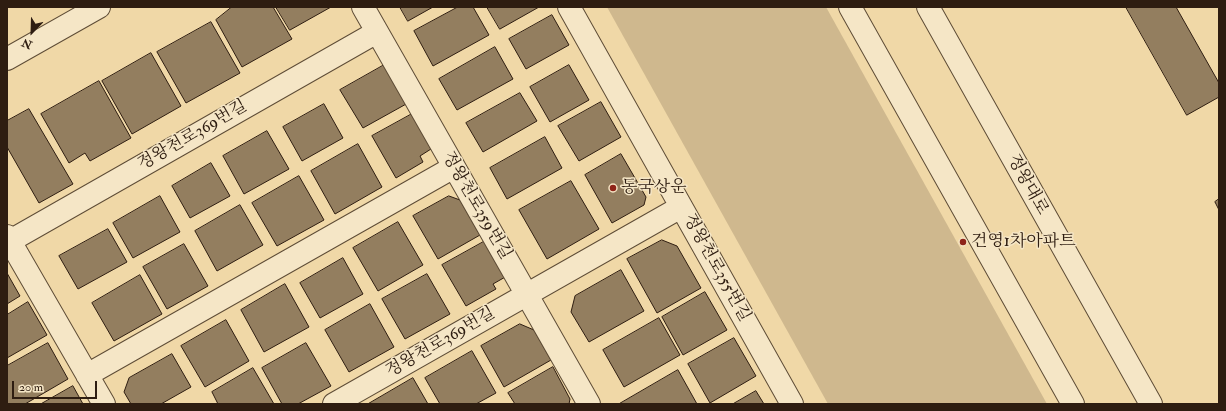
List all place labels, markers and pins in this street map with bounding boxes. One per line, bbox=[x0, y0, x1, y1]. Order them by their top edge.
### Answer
place label: 동국상운 bbox=[621, 178, 687, 198]
marker: 동국상운 bbox=[608, 183, 618, 193]
place label: 건영1차아파트 bbox=[971, 232, 1076, 252]
marker: 건영1차아파트 bbox=[958, 237, 968, 247]

